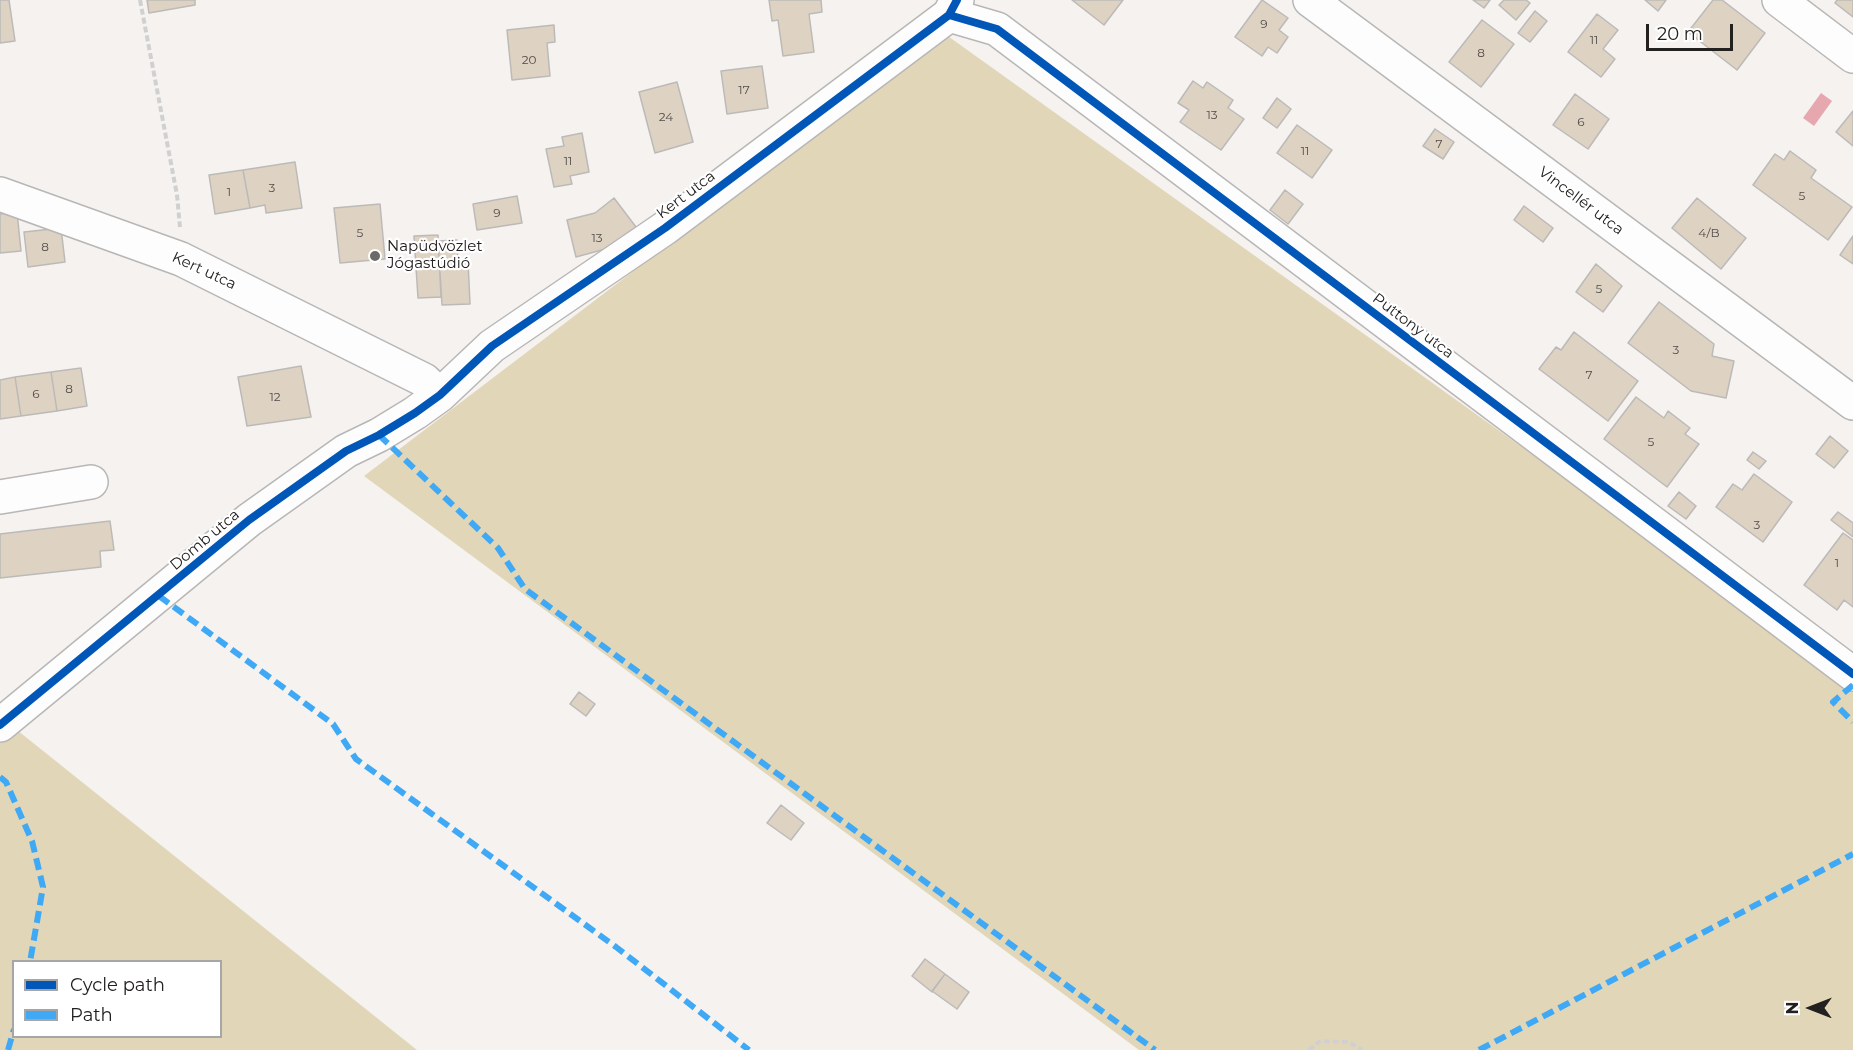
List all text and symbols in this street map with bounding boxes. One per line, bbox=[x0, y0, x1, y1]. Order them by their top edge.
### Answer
scale bar bbox=[1649, 12, 1736, 50]
house number: 9 bbox=[1260, 17, 1268, 31]
text: 20 m bbox=[1657, 23, 1703, 45]
house number: 11 bbox=[1590, 33, 1598, 47]
house number: 8 bbox=[1477, 46, 1485, 60]
house number: 20 bbox=[522, 53, 536, 67]
house number: 17 bbox=[738, 83, 750, 97]
house number: 13 bbox=[1206, 108, 1218, 122]
house number: 24 bbox=[659, 110, 673, 124]
house number: 6 bbox=[1577, 115, 1585, 129]
house number: 7 bbox=[1435, 137, 1443, 151]
house number: 11 bbox=[1301, 144, 1309, 158]
house number: 11 bbox=[564, 154, 572, 168]
street label: Vincellér utca bbox=[1535, 163, 1627, 239]
street label: Kert utca bbox=[653, 167, 719, 223]
house number: 3 bbox=[269, 181, 275, 195]
house number: 1 bbox=[227, 185, 231, 199]
house number: 5 bbox=[1799, 189, 1805, 203]
house number: 9 bbox=[493, 206, 501, 220]
house number: 5 bbox=[357, 226, 363, 240]
house number: 4/B bbox=[1698, 226, 1720, 240]
house number: 13 bbox=[591, 231, 603, 245]
place label: Napüdvözlet Jógastúdió bbox=[387, 238, 482, 273]
house number: 8 bbox=[41, 240, 49, 254]
street label: Kert utca bbox=[169, 248, 239, 294]
marker: Napüdvözlet Jógastúdió bbox=[368, 249, 382, 263]
house number: 5 bbox=[1596, 282, 1602, 296]
street label: Puttony utca bbox=[1369, 290, 1457, 362]
house number: 3 bbox=[1673, 343, 1679, 357]
house number: 7 bbox=[1585, 368, 1593, 382]
house number: 8 bbox=[65, 382, 73, 396]
house number: 6 bbox=[32, 387, 40, 401]
house number: 12 bbox=[269, 390, 281, 404]
house number: 5 bbox=[1648, 435, 1654, 449]
street label: Domb utca bbox=[167, 506, 243, 574]
house number: 3 bbox=[1754, 518, 1760, 532]
house number: 1 bbox=[1835, 556, 1839, 570]
legend bbox=[12, 960, 222, 1038]
text: Cycle path bbox=[70, 974, 165, 996]
north arrow bbox=[1781, 978, 1841, 1038]
text: N bbox=[1783, 1002, 1802, 1014]
text: Path bbox=[70, 1004, 113, 1026]

